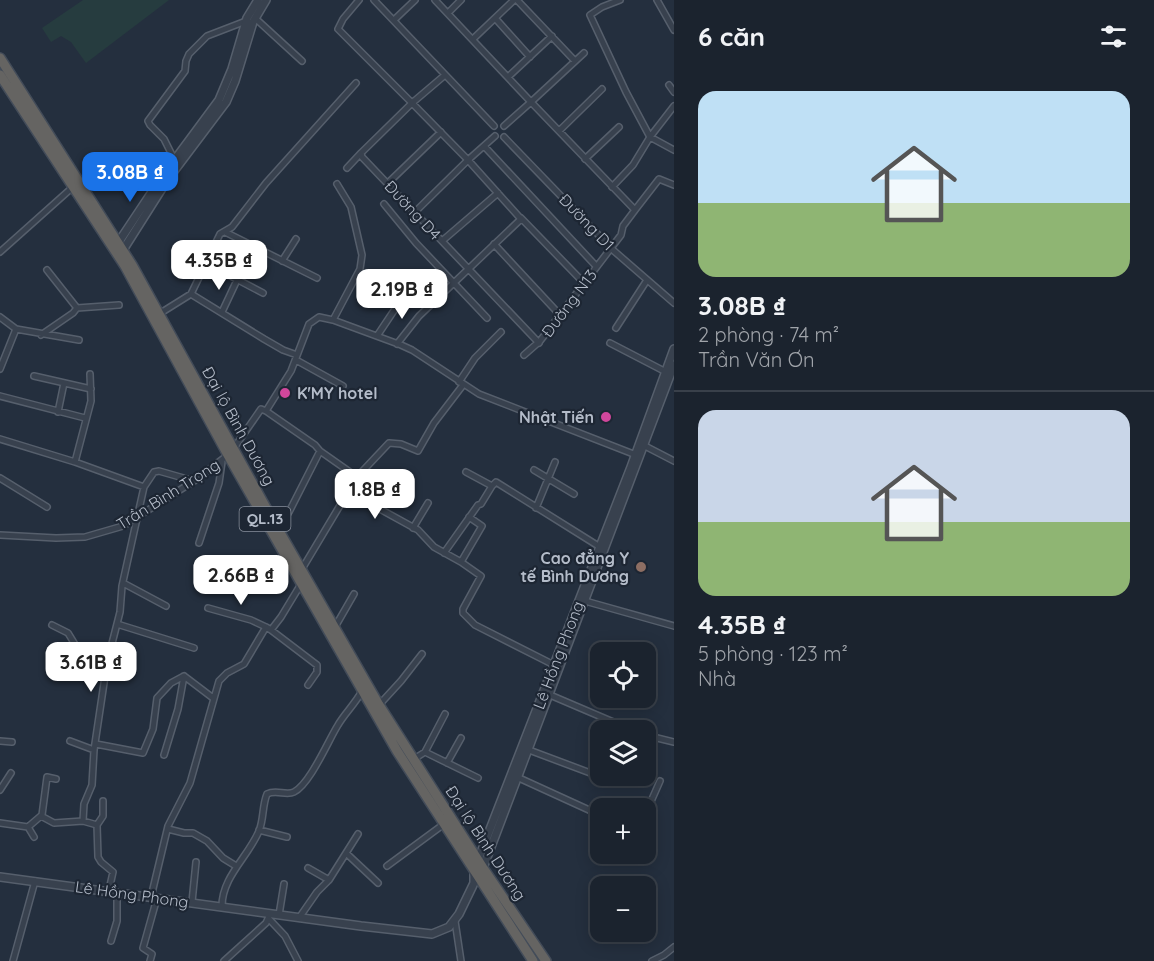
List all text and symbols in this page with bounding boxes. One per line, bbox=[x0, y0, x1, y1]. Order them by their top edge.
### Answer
text: 6 căn bbox=[698, 20, 765, 53]
icon: filters bbox=[1097, 20, 1130, 53]
icon: home bbox=[860, 130, 968, 238]
pin: 3.08B ₫ bbox=[75, 152, 185, 203]
text: 3.08B ₫ bbox=[96, 159, 164, 184]
street label: Đường D4 bbox=[381, 176, 445, 244]
street label: Đường D1 bbox=[555, 189, 619, 255]
pin: 4.35B ₫ bbox=[164, 240, 274, 291]
text: 4.35B ₫ bbox=[185, 247, 253, 272]
street label: Đường N13 bbox=[537, 265, 601, 341]
pin: 2.19B ₫ bbox=[347, 269, 457, 320]
text: 2.19B ₫ bbox=[370, 276, 434, 301]
text: 3.08B ₫ bbox=[698, 289, 786, 322]
text: 2 phòng · 74 m² bbox=[698, 322, 839, 347]
text: Trần Văn Ơn bbox=[698, 347, 815, 372]
street label: Đại lộ Bình Dương bbox=[198, 363, 280, 489]
place label: K'MY hotel bbox=[297, 383, 378, 403]
marker: K'MY hotel bbox=[278, 386, 292, 400]
place label: Nhật Tiến bbox=[519, 407, 594, 427]
marker: Nhật Tiến bbox=[599, 410, 613, 424]
icon: home bbox=[860, 449, 968, 557]
street label: Trần Bình Trọng bbox=[113, 454, 223, 534]
pin: 1.8B ₫ bbox=[326, 469, 424, 520]
text: 1.8B ₫ bbox=[349, 476, 401, 501]
road number: QL.13 bbox=[240, 507, 290, 531]
place label: Cao đẳng Y tế Bình Dương bbox=[520, 548, 629, 586]
pin: 2.66B ₫ bbox=[186, 555, 296, 606]
marker: Cao đẳng Y tế Bình Dương bbox=[634, 560, 648, 574]
text: 2.66B ₫ bbox=[207, 562, 275, 587]
street label: Lê Hồng Phong bbox=[528, 598, 588, 712]
text: 4.35B ₫ bbox=[698, 608, 786, 641]
text: 5 phòng · 123 m² bbox=[698, 641, 848, 666]
pin: 3.61B ₫ bbox=[36, 642, 146, 693]
map controls bbox=[590, 642, 656, 942]
button: locate bbox=[590, 642, 656, 708]
text: 3.61B ₫ bbox=[60, 649, 122, 674]
text: Nhà bbox=[698, 666, 736, 691]
button: layers bbox=[590, 720, 656, 786]
street label: Đại lộ Bình Dương bbox=[441, 782, 531, 904]
button: + bbox=[590, 798, 656, 864]
street label: Lê Hồng Phong bbox=[74, 876, 190, 912]
button: − bbox=[590, 876, 656, 942]

